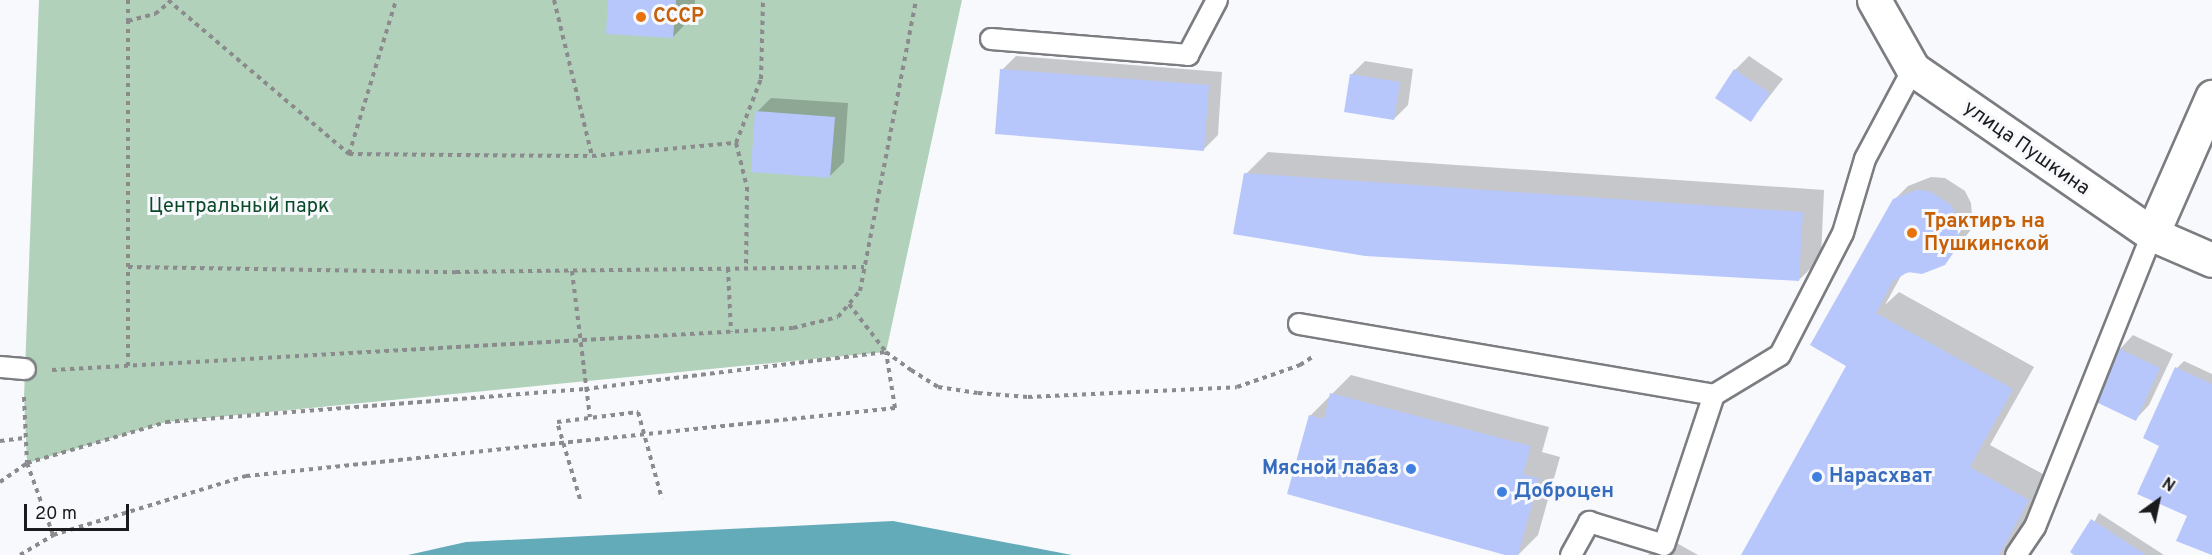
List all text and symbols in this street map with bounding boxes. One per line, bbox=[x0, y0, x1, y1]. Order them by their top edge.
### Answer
place label: СССР bbox=[653, 5, 704, 29]
marker: СССР bbox=[634, 10, 648, 24]
street label: улица Пушкина bbox=[1958, 96, 2094, 202]
park label: Центральный парк bbox=[149, 195, 329, 219]
place label: Трактиръ на Пушкинской bbox=[1924, 210, 2049, 257]
marker: Трактиръ на Пушкинской bbox=[1905, 226, 1919, 240]
place label: Мясной лабаз bbox=[1262, 457, 1399, 481]
marker: Мясной лабаз bbox=[1404, 462, 1418, 476]
place label: Нарасхват bbox=[1829, 465, 1932, 489]
marker: Нарасхват bbox=[1810, 470, 1824, 484]
north arrow bbox=[2128, 471, 2188, 531]
text: N bbox=[2158, 474, 2178, 497]
place label: Доброцен bbox=[1514, 480, 1614, 504]
marker: Доброцен bbox=[1495, 485, 1509, 499]
scale bar bbox=[27, 492, 132, 530]
text: 20 m bbox=[35, 503, 77, 526]

